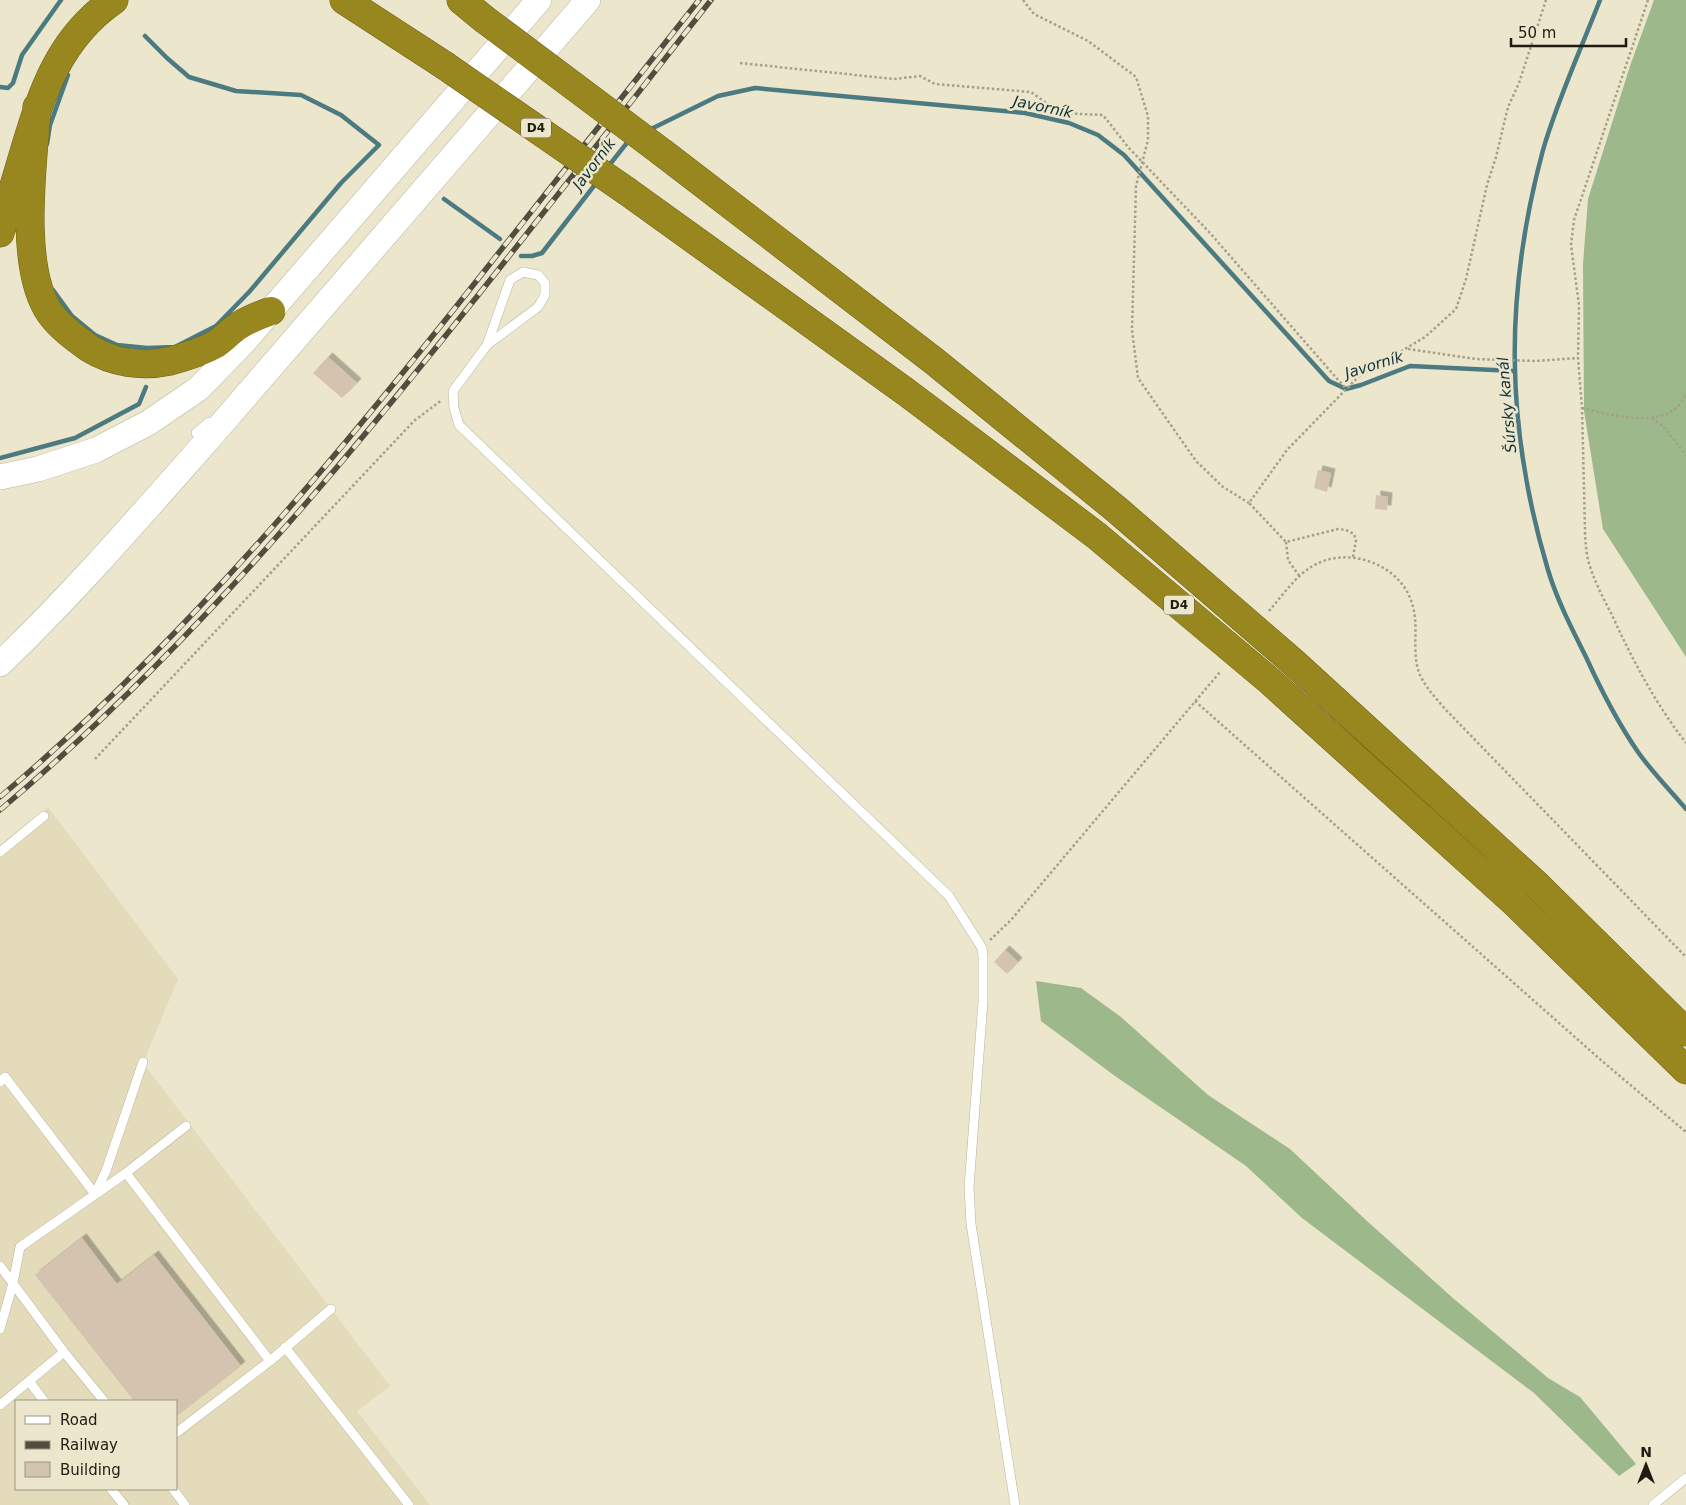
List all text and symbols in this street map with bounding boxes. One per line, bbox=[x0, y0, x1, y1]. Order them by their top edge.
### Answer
scale bar bbox=[1511, 15, 1626, 47]
text: 50 m bbox=[1518, 24, 1556, 42]
water label: Javorník bbox=[1009, 91, 1076, 122]
road number: D4 bbox=[521, 119, 551, 138]
water label: Javorník bbox=[567, 133, 620, 196]
water label: Javorník bbox=[1340, 347, 1407, 383]
water label: Šúrsky kanál bbox=[1493, 356, 1520, 454]
road number: D4 bbox=[1164, 596, 1194, 614]
legend bbox=[15, 1400, 178, 1490]
text: Road bbox=[60, 1411, 98, 1429]
text: Railway bbox=[60, 1436, 118, 1454]
north arrow bbox=[1621, 1440, 1671, 1490]
text: N bbox=[1640, 1444, 1652, 1460]
text: Building bbox=[60, 1461, 121, 1479]

